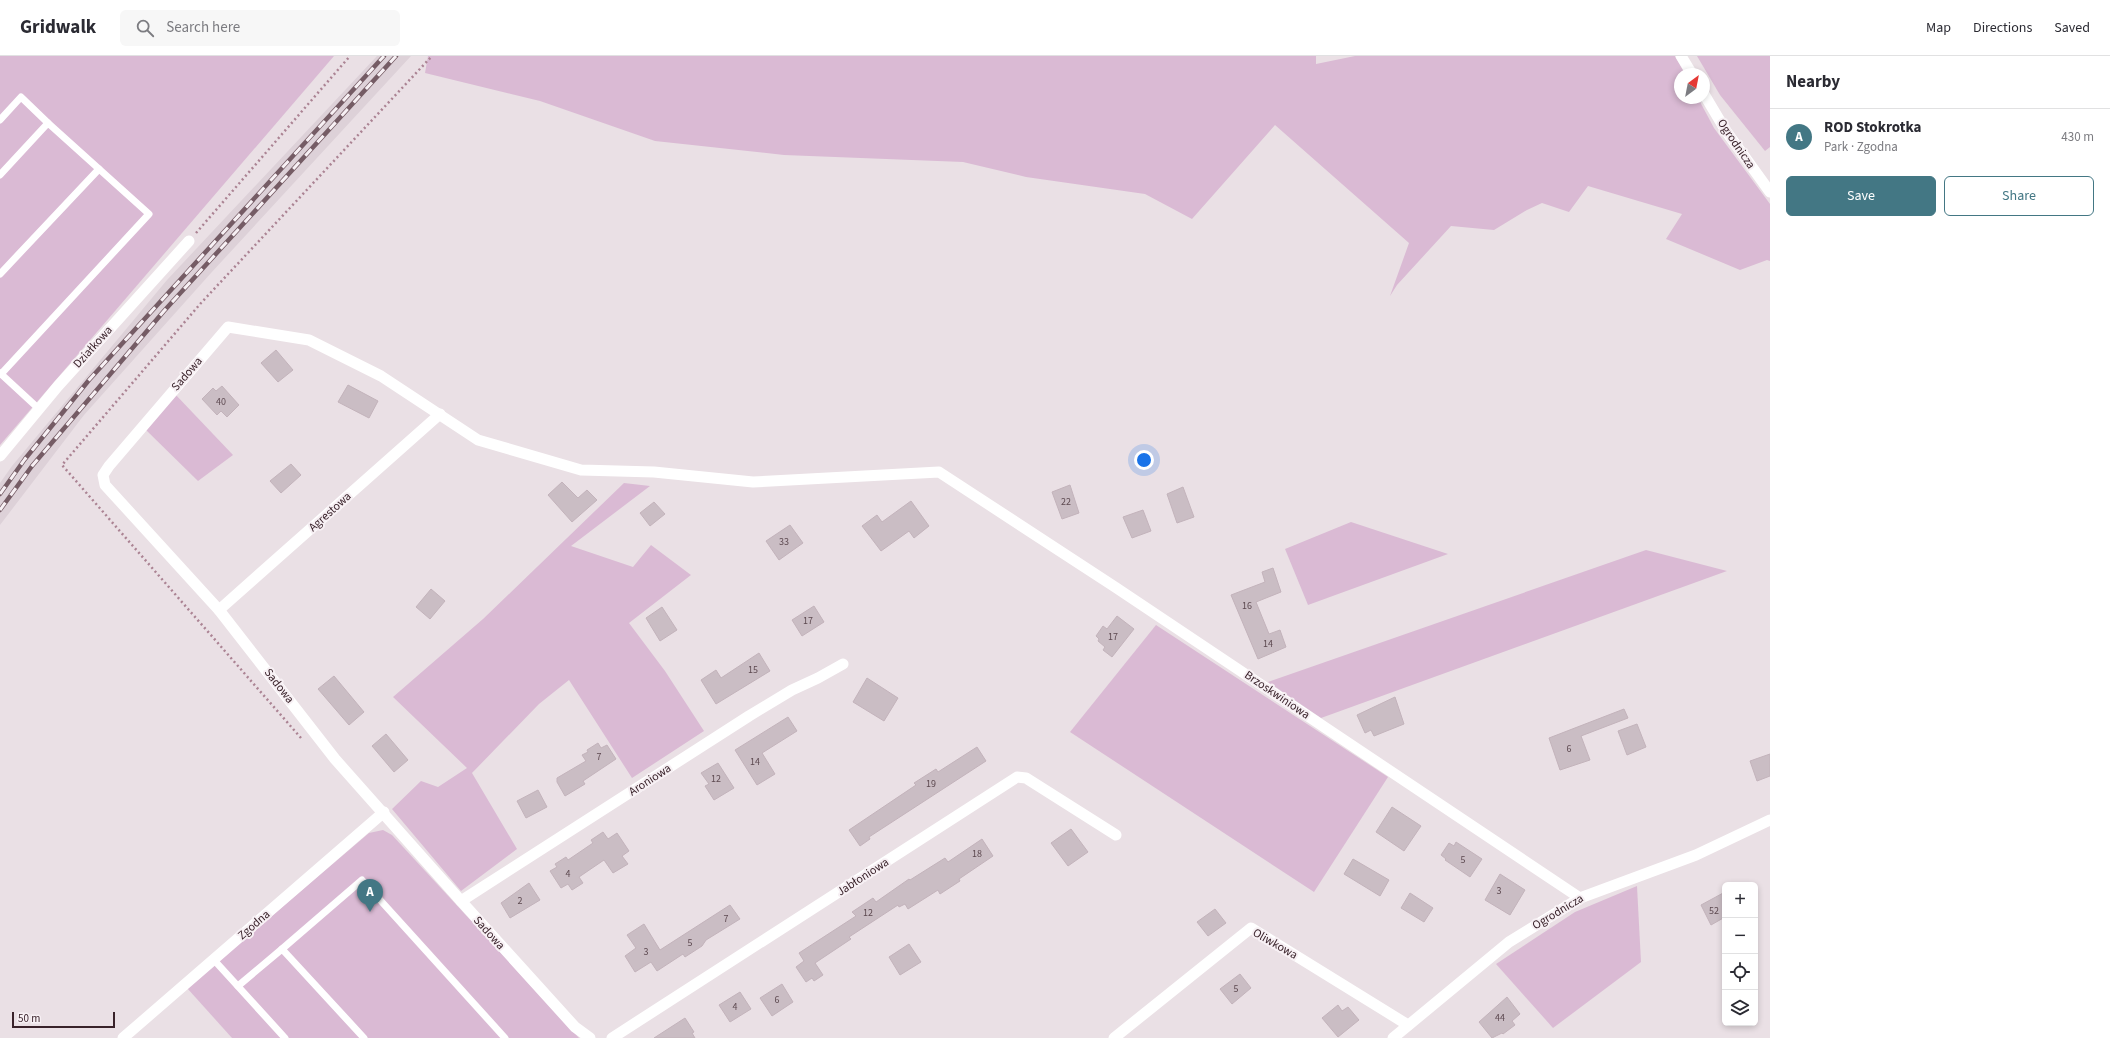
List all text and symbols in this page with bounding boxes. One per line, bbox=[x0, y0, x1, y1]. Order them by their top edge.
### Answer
search box bbox=[120, 10, 400, 46]
text: Gridwalk bbox=[20, 14, 96, 41]
icon: search bbox=[134, 17, 156, 39]
text: Search here bbox=[166, 17, 240, 38]
text: Map bbox=[1926, 18, 1951, 38]
text: Directions bbox=[1973, 18, 2032, 38]
text: Saved bbox=[2054, 18, 2090, 38]
north arrow bbox=[1674, 68, 1710, 104]
text: Nearby bbox=[1786, 70, 1840, 94]
street label: Ogrodnicza bbox=[1713, 116, 1759, 172]
text: ROD Stokrotka bbox=[1824, 117, 1921, 138]
text: A bbox=[1795, 128, 1803, 146]
text: 430 m bbox=[2061, 128, 2094, 146]
text: Park · Zgodna bbox=[1824, 138, 1898, 156]
button: Save bbox=[1786, 176, 1936, 216]
button: Share bbox=[1944, 176, 2094, 216]
street label: Działkowa bbox=[69, 322, 117, 372]
street label: Sadowa bbox=[167, 353, 207, 395]
house number: 40 bbox=[216, 395, 226, 409]
your location bbox=[1134, 450, 1154, 470]
street label: Agrestowa bbox=[305, 488, 355, 536]
house number: 22 bbox=[1061, 495, 1071, 509]
house number: 33 bbox=[779, 535, 789, 549]
house number: 16 bbox=[1242, 599, 1252, 613]
house number: 17 bbox=[803, 614, 813, 628]
house number: 17 bbox=[1108, 630, 1118, 644]
house number: 14 bbox=[1263, 637, 1273, 651]
house number: 15 bbox=[748, 663, 758, 677]
street label: Sadowa bbox=[260, 665, 298, 707]
street label: Brzoskwiniowa bbox=[1241, 667, 1313, 723]
house number: 6 bbox=[1567, 742, 1572, 756]
house number: 7 bbox=[597, 750, 602, 764]
house number: 14 bbox=[750, 755, 760, 769]
street label: Aroniowa bbox=[625, 760, 675, 800]
house number: 12 bbox=[711, 772, 721, 786]
house number: 19 bbox=[926, 777, 936, 791]
house number: 18 bbox=[972, 847, 982, 861]
house number: 5 bbox=[1461, 853, 1466, 867]
street label: Jabłoniowa bbox=[834, 854, 892, 900]
house number: 4 bbox=[566, 867, 571, 881]
pin: A bbox=[357, 879, 383, 912]
map controls bbox=[1722, 882, 1758, 1026]
button: + bbox=[1722, 882, 1758, 918]
house number: 3 bbox=[1497, 884, 1502, 898]
street label: Ogrodnicza bbox=[1529, 890, 1587, 934]
house number: 2 bbox=[518, 894, 523, 908]
house number: 52 bbox=[1709, 904, 1719, 918]
street label: Zgodna bbox=[234, 906, 274, 944]
house number: 12 bbox=[863, 906, 873, 920]
street label: Sadowa bbox=[469, 912, 509, 954]
house number: 7 bbox=[724, 912, 729, 926]
button: − bbox=[1722, 918, 1758, 954]
street label: Oliwkowa bbox=[1249, 924, 1301, 964]
house number: 5 bbox=[688, 936, 693, 950]
house number: 3 bbox=[644, 945, 649, 959]
button: locate bbox=[1722, 954, 1758, 990]
house number: 5 bbox=[1234, 982, 1239, 996]
button: layers bbox=[1722, 990, 1758, 1026]
house number: 6 bbox=[775, 993, 780, 1007]
house number: 4 bbox=[733, 1000, 738, 1014]
scale bar bbox=[12, 1010, 115, 1029]
text: 50 m bbox=[18, 1011, 40, 1026]
house number: 44 bbox=[1495, 1011, 1505, 1025]

